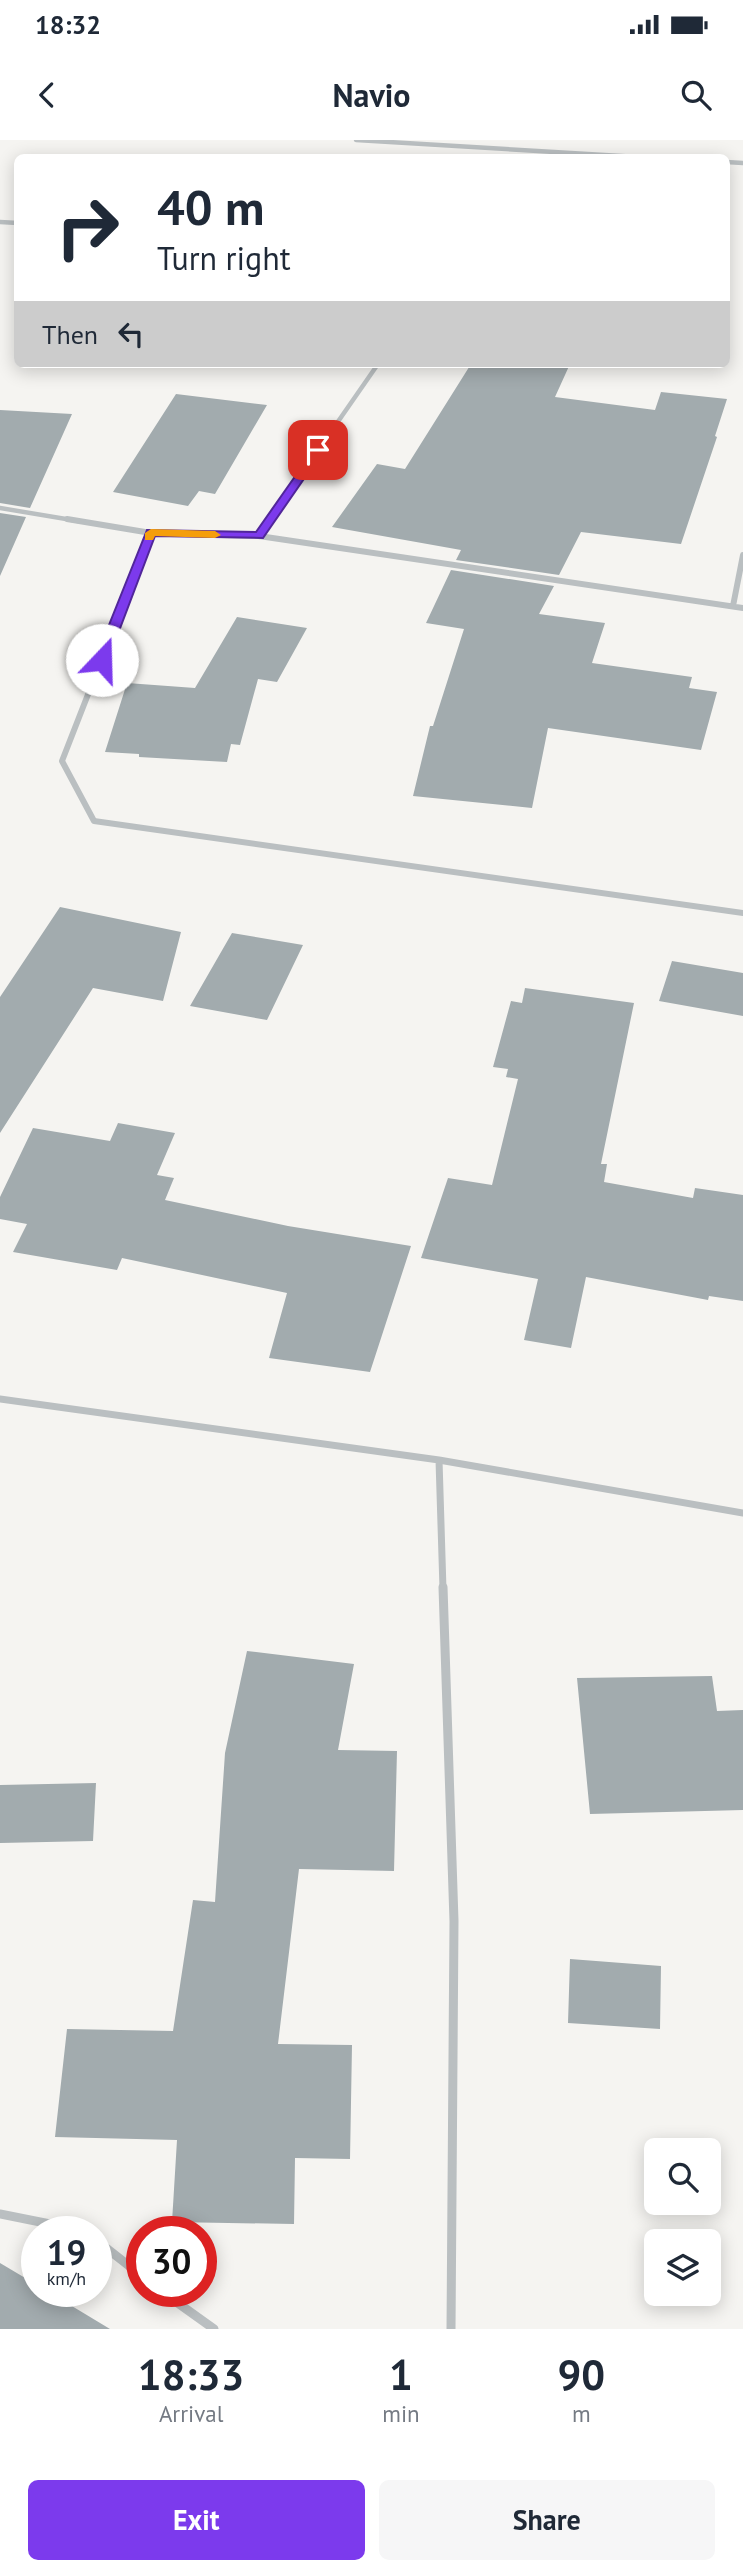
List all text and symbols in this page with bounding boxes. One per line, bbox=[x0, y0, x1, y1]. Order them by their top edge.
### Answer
text: 18:32 bbox=[35, 8, 101, 41]
text: Navio bbox=[333, 74, 410, 116]
icon: back bbox=[28, 76, 66, 114]
icon: search bbox=[677, 76, 715, 114]
text: 40 m bbox=[157, 175, 264, 239]
icon: right bbox=[42, 182, 133, 273]
text: Turn right bbox=[157, 237, 291, 279]
icon: left bbox=[112, 315, 150, 353]
text: Then bbox=[42, 318, 98, 351]
pin bbox=[288, 420, 348, 480]
icon: arrive bbox=[299, 431, 337, 469]
position arrow bbox=[65, 623, 139, 697]
map controls bbox=[644, 2138, 721, 2306]
button: search bbox=[644, 2138, 721, 2215]
speed limit sign: 30 bbox=[126, 2216, 217, 2307]
text: 19 bbox=[47, 2229, 86, 2275]
button: layers bbox=[644, 2229, 721, 2306]
text: km/h bbox=[47, 2267, 86, 2290]
text: 18:33 bbox=[138, 2347, 244, 2402]
text: 1 bbox=[389, 2347, 413, 2402]
text: 90 bbox=[558, 2347, 605, 2402]
text: Arrival bbox=[159, 2399, 223, 2428]
text: min bbox=[382, 2399, 420, 2428]
text: m bbox=[572, 2399, 591, 2428]
button: Exit bbox=[28, 2480, 365, 2560]
button: Share bbox=[379, 2480, 715, 2560]

